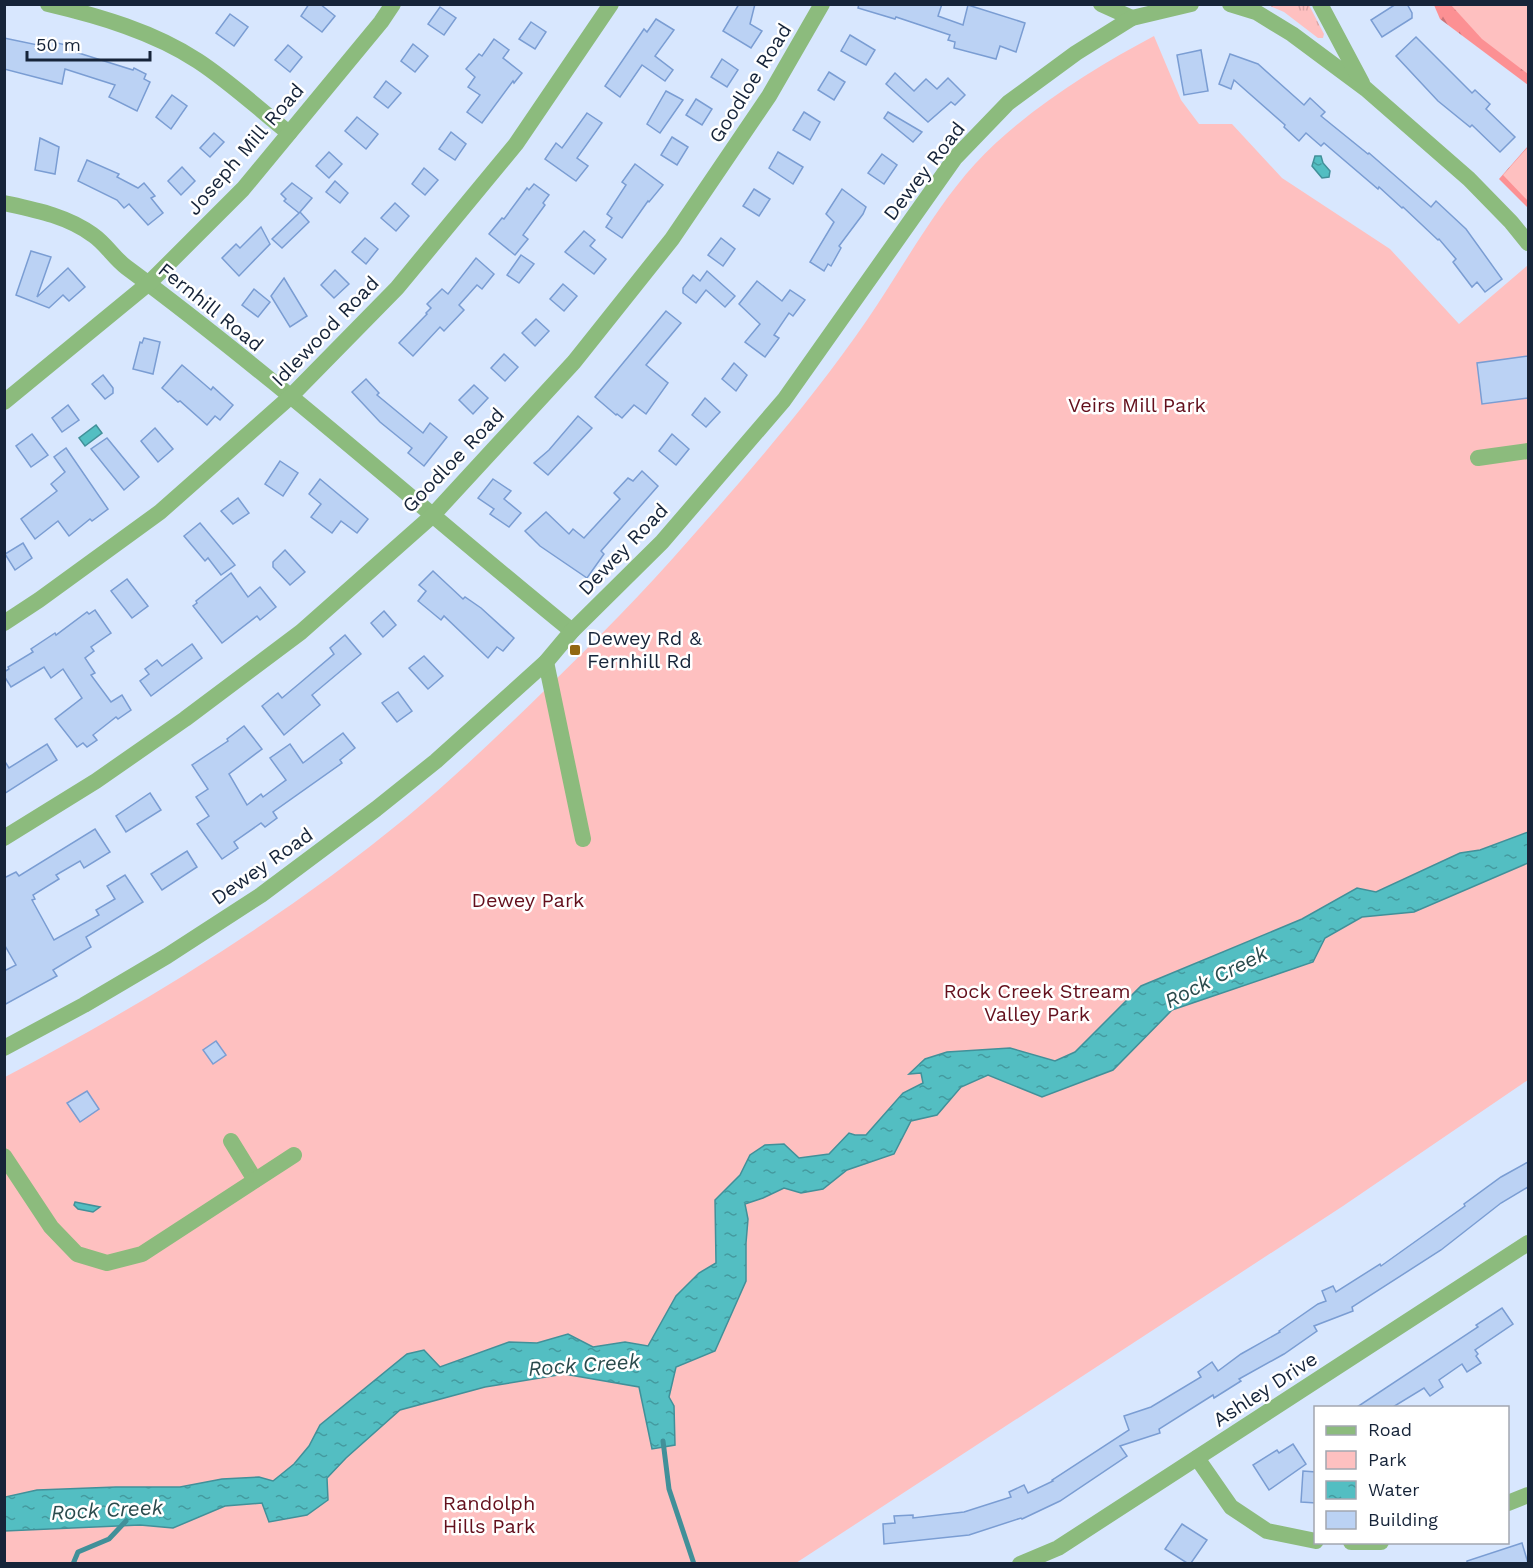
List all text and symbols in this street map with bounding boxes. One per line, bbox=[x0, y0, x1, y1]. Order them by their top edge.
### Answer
street label: Goodloe Road bbox=[704, 19, 796, 147]
scale bar bbox=[27, 24, 150, 62]
text: 50 m bbox=[36, 34, 81, 55]
street label: Joseph Mill Road bbox=[181, 78, 309, 220]
street label: Dewey Road bbox=[878, 117, 970, 225]
street label: Fernhill Road bbox=[154, 257, 268, 357]
street label: Idlewood Road bbox=[266, 271, 384, 391]
park label: Veirs Mill Park bbox=[1068, 393, 1206, 417]
street label: Goodloe Road bbox=[397, 403, 509, 517]
street label: Dewey Road bbox=[573, 498, 673, 600]
place label: Dewey Rd & Fernhill Rd bbox=[587, 626, 702, 673]
marker: Dewey Rd & Fernhill Rd bbox=[568, 643, 582, 657]
street label: Dewey Road bbox=[207, 822, 317, 910]
park label: Dewey Park bbox=[472, 888, 584, 912]
water label: Rock Creek bbox=[1160, 940, 1272, 1013]
park label: Rock Creek Stream Valley Park bbox=[943, 979, 1131, 1026]
street label: Ashley Drive bbox=[1208, 1346, 1322, 1432]
water label: Rock Creek bbox=[527, 1348, 641, 1381]
legend bbox=[1314, 1406, 1509, 1544]
text: Road bbox=[1368, 1419, 1412, 1440]
text: Park bbox=[1368, 1449, 1407, 1470]
text: Water bbox=[1368, 1479, 1420, 1500]
park label: Randolph Hills Park bbox=[443, 1491, 535, 1538]
water label: Rock Creek bbox=[50, 1494, 164, 1525]
text: Building bbox=[1368, 1509, 1438, 1530]

